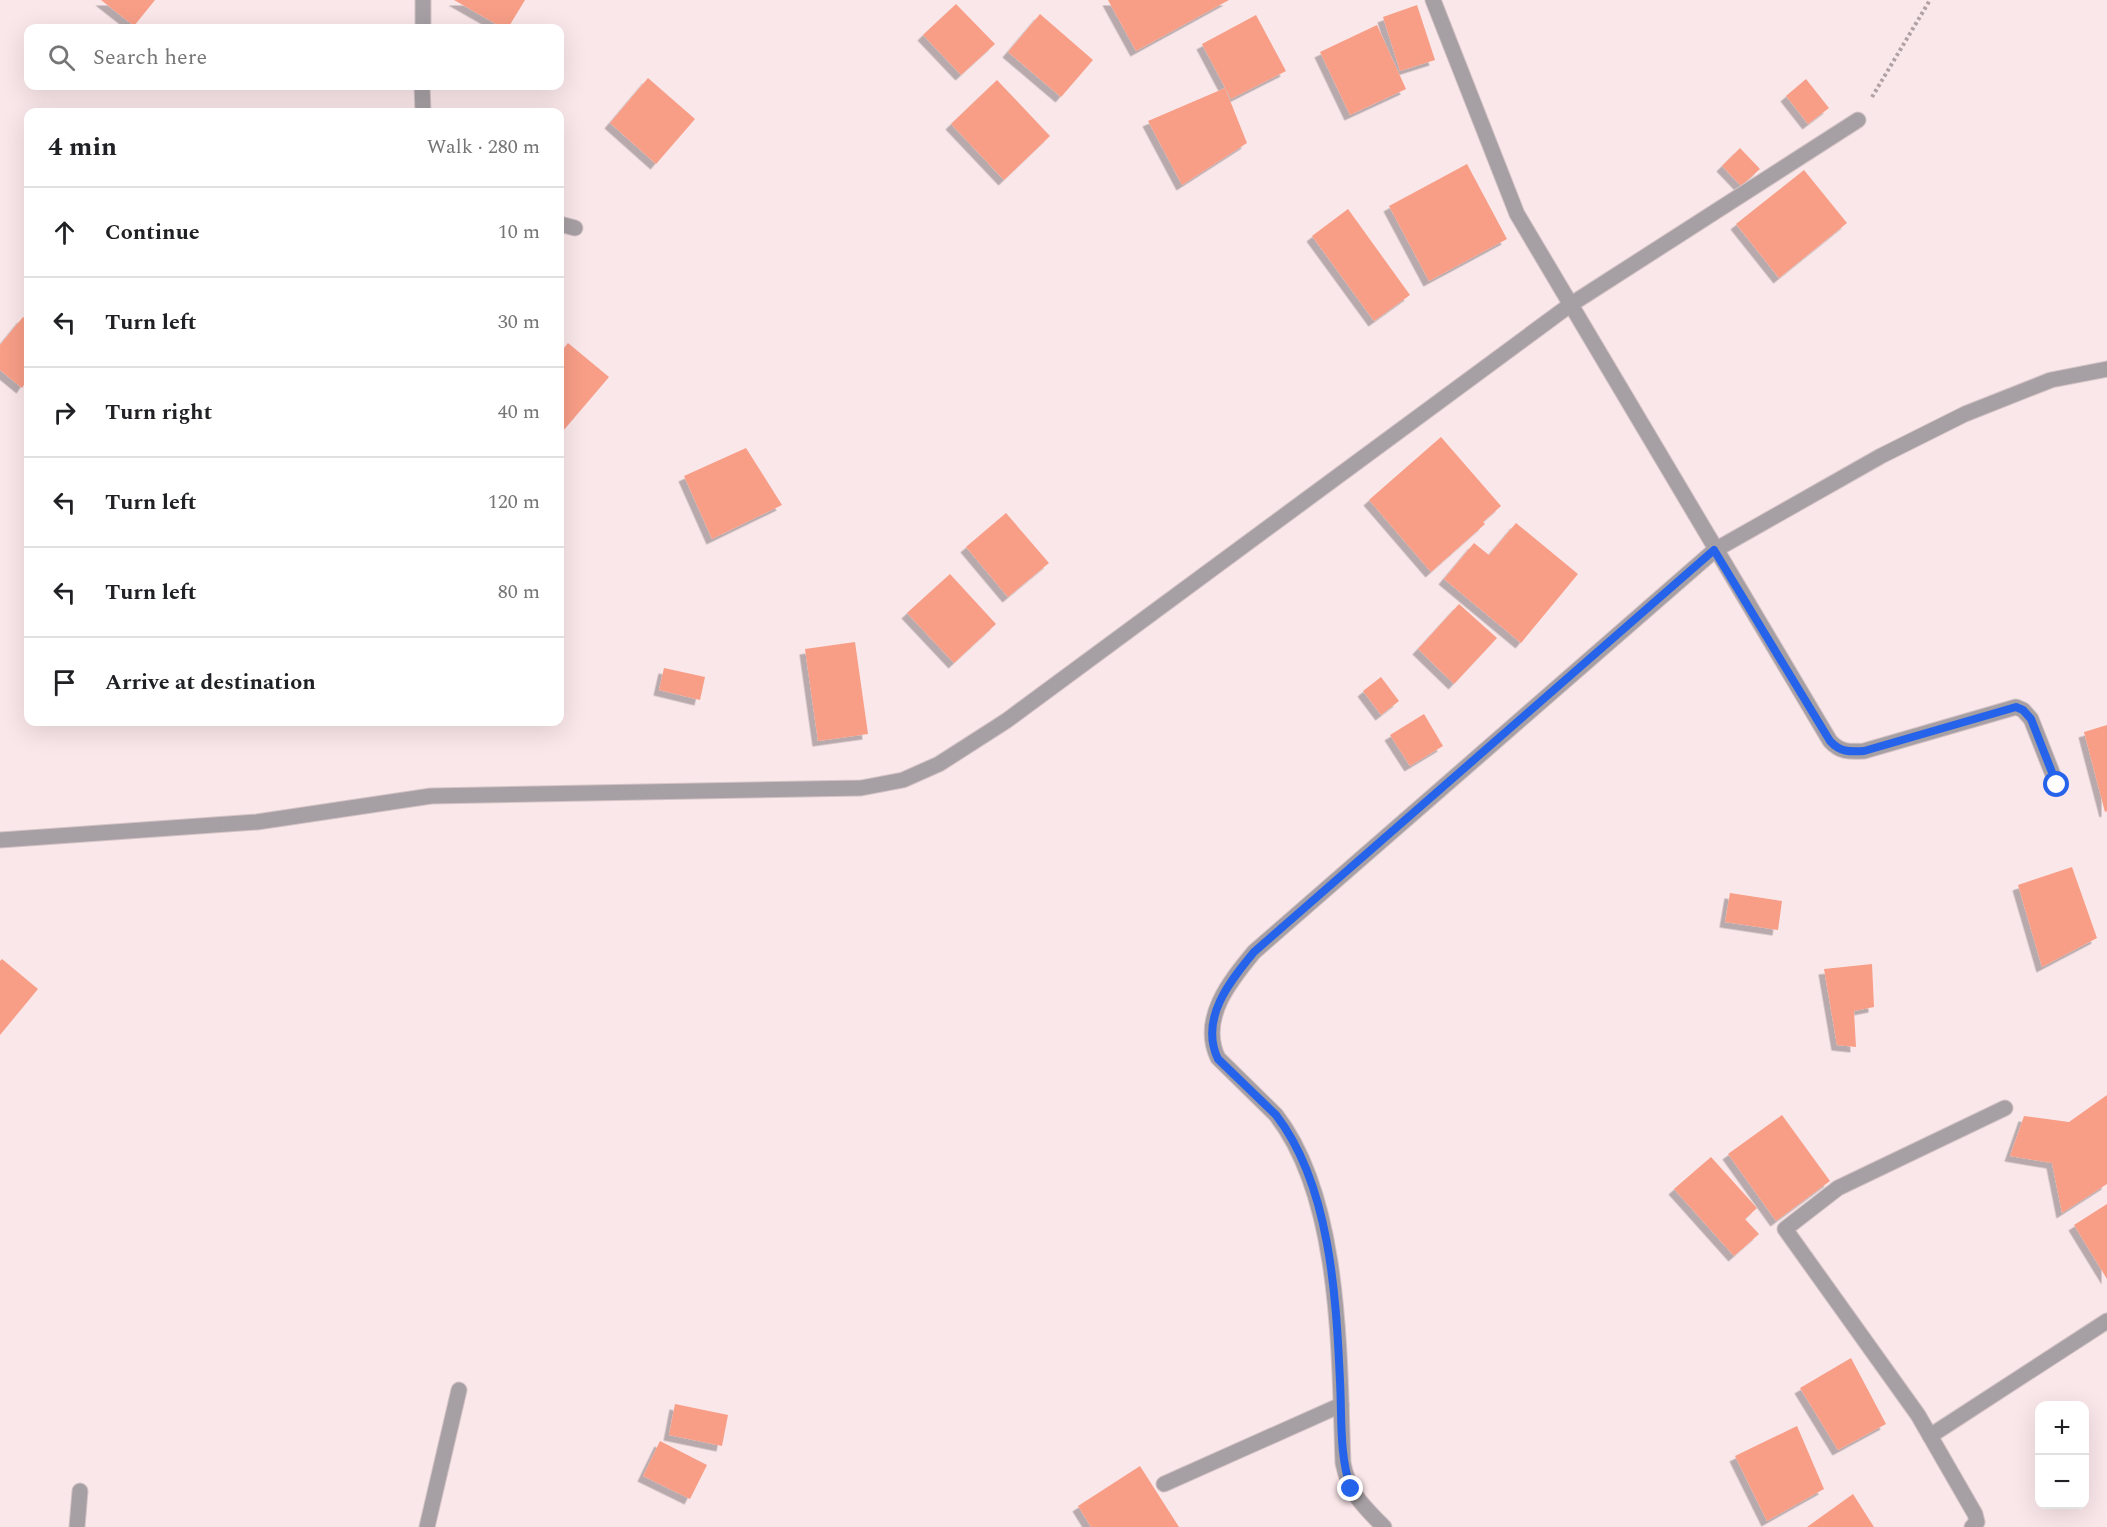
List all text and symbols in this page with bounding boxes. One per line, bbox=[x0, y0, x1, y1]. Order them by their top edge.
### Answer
search box bbox=[24, 24, 564, 90]
icon: search bbox=[45, 41, 78, 74]
text: Search here bbox=[93, 41, 207, 74]
text: 4 min bbox=[48, 127, 117, 167]
text: Walk · 280 m bbox=[427, 132, 540, 162]
icon: ahead bbox=[48, 216, 81, 249]
text: Continue bbox=[105, 216, 200, 249]
text: 10 m bbox=[498, 217, 540, 247]
icon: left bbox=[48, 306, 81, 339]
text: Turn left bbox=[105, 306, 197, 339]
text: 30 m bbox=[498, 307, 540, 337]
icon: right bbox=[48, 396, 81, 429]
text: Turn right bbox=[105, 396, 212, 429]
text: 40 m bbox=[498, 397, 540, 427]
icon: left bbox=[48, 486, 81, 519]
text: Turn left bbox=[105, 486, 197, 519]
text: 120 m bbox=[488, 487, 540, 517]
icon: left bbox=[48, 576, 81, 609]
text: Turn left bbox=[105, 576, 197, 609]
text: 80 m bbox=[498, 577, 540, 607]
icon: arrive bbox=[48, 666, 81, 699]
text: Arrive at destination bbox=[105, 666, 316, 699]
route start bbox=[2043, 771, 2069, 797]
map controls bbox=[2035, 1401, 2089, 1509]
button: + bbox=[2035, 1401, 2089, 1455]
button: − bbox=[2035, 1455, 2089, 1509]
route end bbox=[1337, 1475, 1363, 1501]

